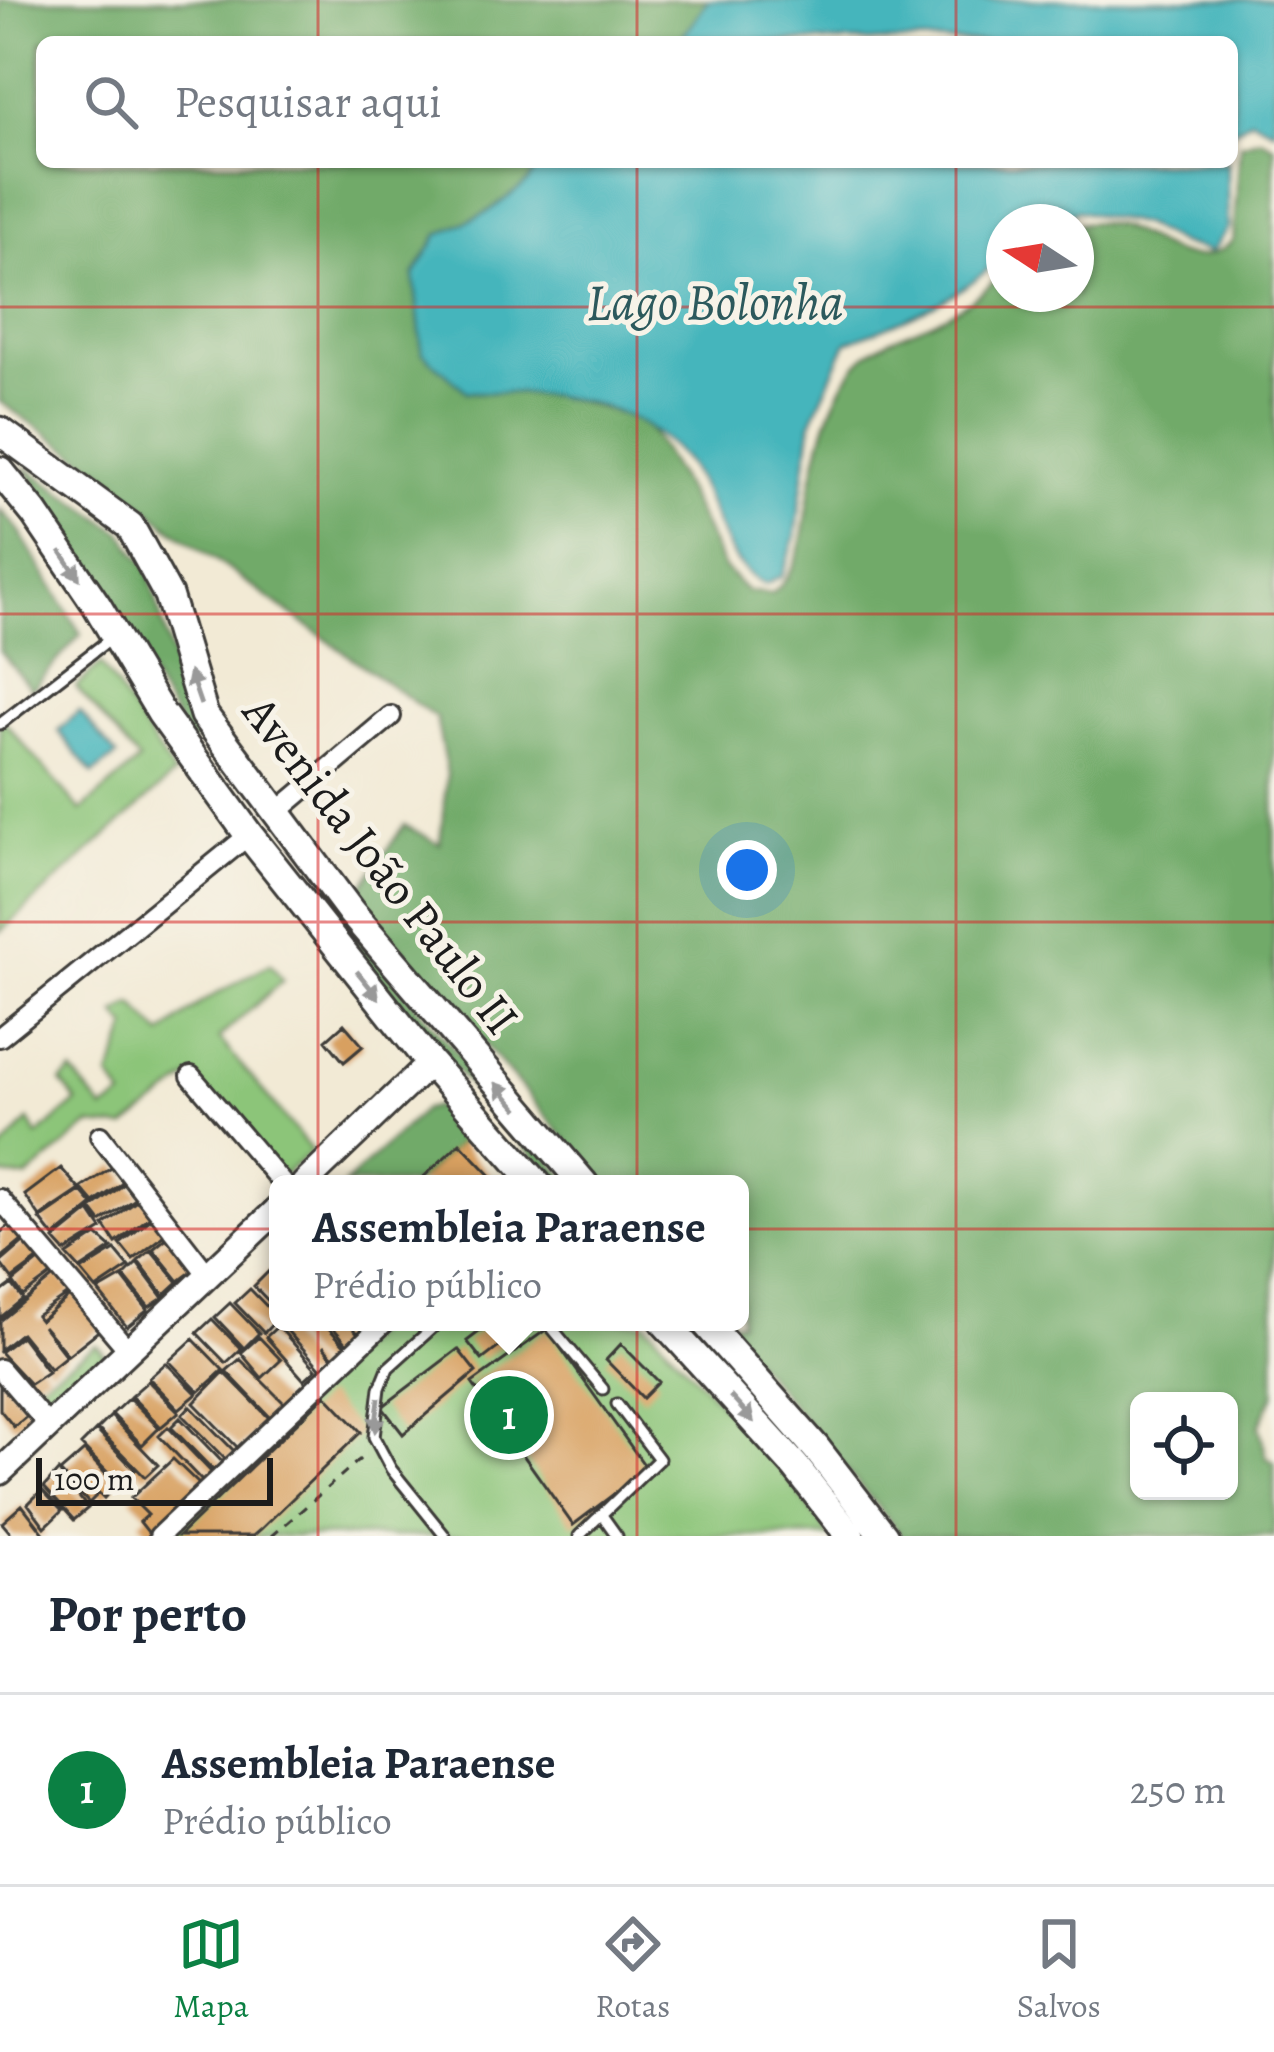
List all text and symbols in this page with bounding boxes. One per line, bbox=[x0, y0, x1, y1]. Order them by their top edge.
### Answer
search box bbox=[36, 36, 1238, 168]
icon: search bbox=[78, 69, 144, 135]
text: Pesquisar aqui bbox=[174, 71, 442, 133]
north arrow bbox=[986, 204, 1094, 312]
water label: Lago Bolonha bbox=[587, 267, 843, 337]
one-way arrow bbox=[58, 548, 80, 581]
one-way arrow bbox=[184, 669, 203, 706]
street label: Avenida João Paulo II bbox=[227, 681, 534, 1048]
your location bbox=[717, 840, 777, 900]
one-way arrow bbox=[354, 970, 380, 1001]
one-way arrow bbox=[494, 1081, 521, 1111]
popup bbox=[269, 1175, 749, 1331]
text: Assembleia Paraense bbox=[312, 1196, 706, 1258]
text: Prédio público bbox=[312, 1258, 542, 1311]
pin: 1 bbox=[470, 1370, 548, 1460]
map controls bbox=[1130, 1392, 1238, 1500]
button: locate bbox=[1130, 1392, 1238, 1500]
one-way arrow bbox=[728, 1394, 756, 1423]
one-way arrow bbox=[367, 1397, 386, 1434]
scale bar bbox=[36, 1452, 273, 1505]
text: 100 m bbox=[54, 1456, 134, 1501]
text: Por perto bbox=[48, 1579, 247, 1649]
text: Assembleia Paraense bbox=[162, 1732, 556, 1794]
text: 1 bbox=[80, 1763, 94, 1816]
text: 250 m bbox=[1130, 1763, 1226, 1816]
text: Prédio público bbox=[162, 1794, 392, 1847]
tab: Mapa bbox=[173, 1911, 249, 2028]
tab: Rotas bbox=[595, 1911, 670, 2028]
tab: Salvos bbox=[1017, 1911, 1101, 2028]

